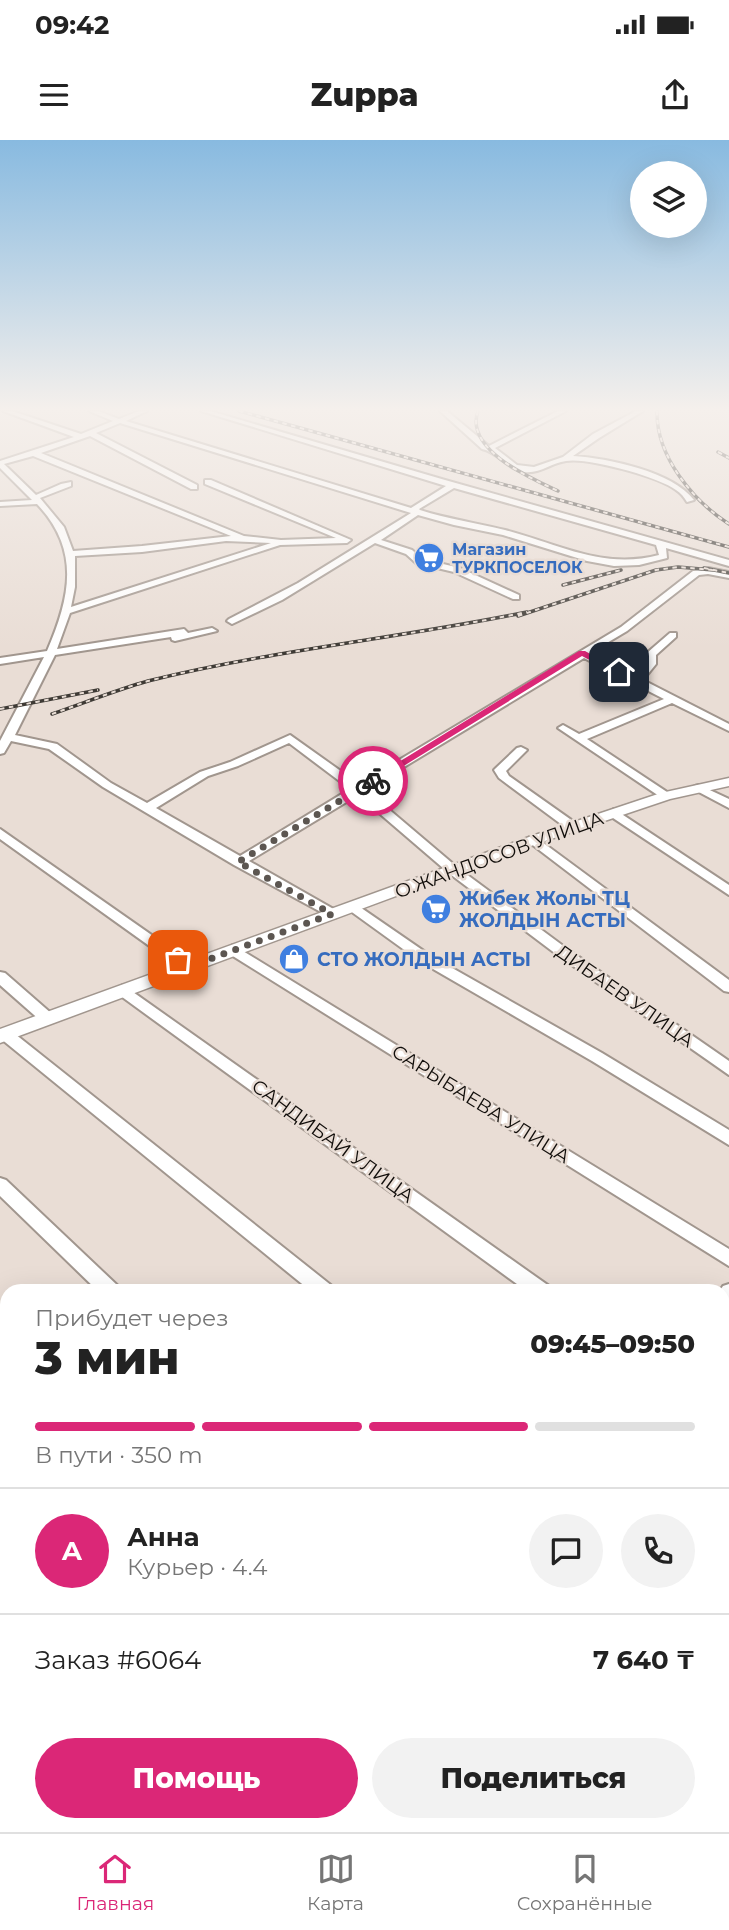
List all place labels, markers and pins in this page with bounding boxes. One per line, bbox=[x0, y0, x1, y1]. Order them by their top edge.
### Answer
place label: Магазин ТУРКПОСЕЛОК bbox=[452, 540, 583, 577]
supermarket icon: Магазин ТУРКПОСЕЛОК bbox=[412, 541, 446, 575]
pin bbox=[589, 642, 649, 702]
place label: Жибек Жолы ТЦ ЖОЛДЫН АСТЫ bbox=[459, 887, 630, 932]
supermarket icon: Жибек Жолы ТЦ ЖОЛДЫН АСТЫ bbox=[419, 892, 453, 926]
pin bbox=[148, 930, 208, 990]
shop icon: СТО ЖОЛДЫН АСТЫ bbox=[277, 942, 311, 976]
place label: СТО ЖОЛДЫН АСТЫ bbox=[317, 948, 531, 971]

